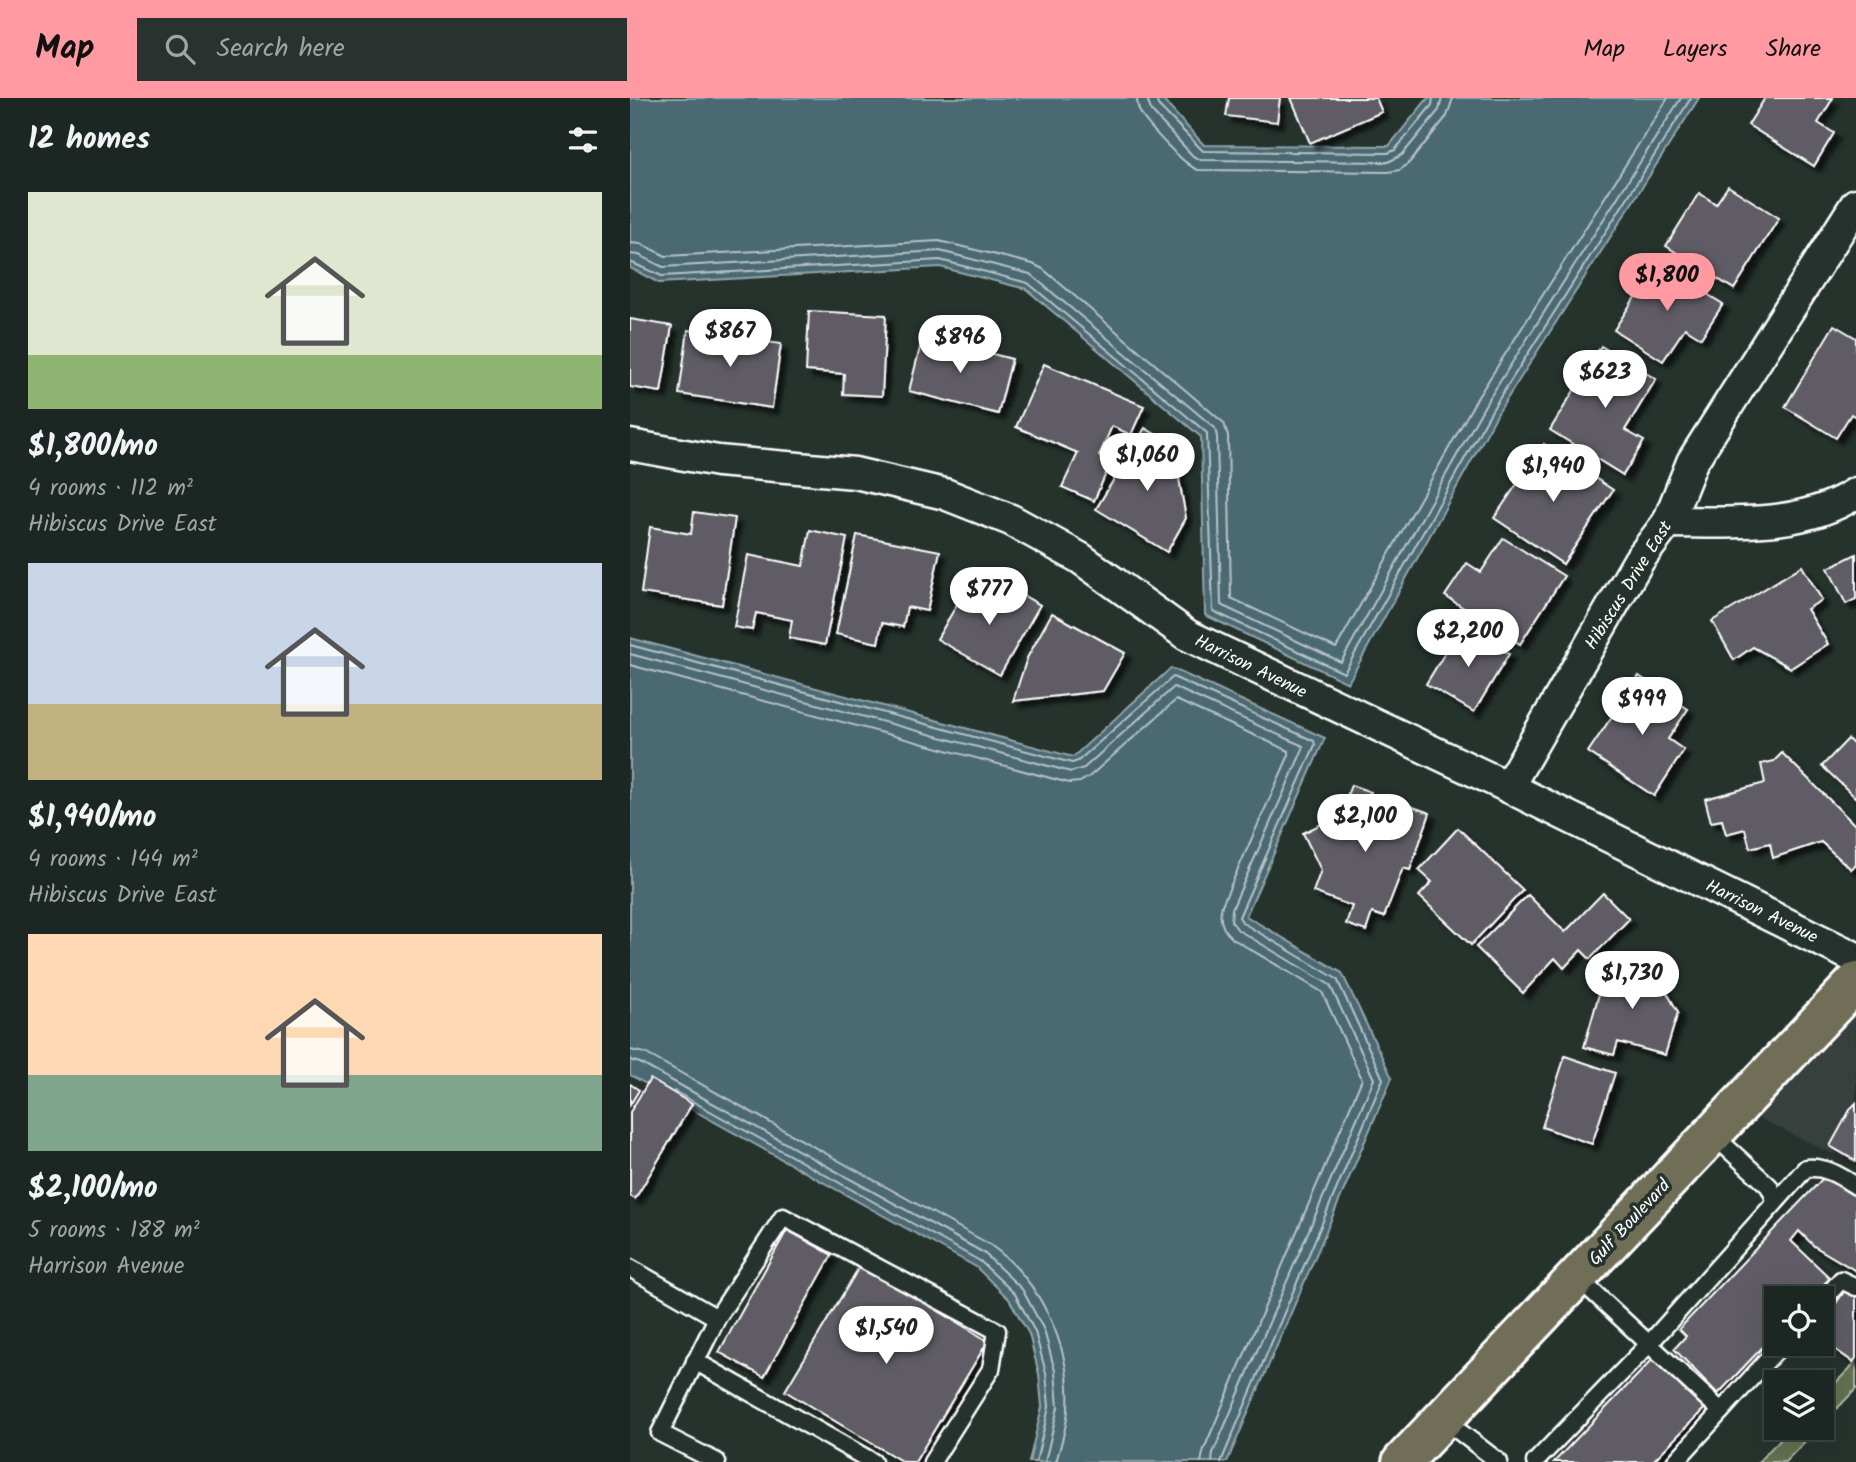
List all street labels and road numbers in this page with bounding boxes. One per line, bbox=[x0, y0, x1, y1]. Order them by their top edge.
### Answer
street label: Hibiscus Drive East bbox=[1578, 515, 1681, 656]
street label: Harrison Avenue bbox=[1189, 628, 1312, 707]
street label: Harrison Avenue bbox=[1700, 873, 1823, 952]
street label: Gulf Boulevard bbox=[1582, 1172, 1679, 1273]

